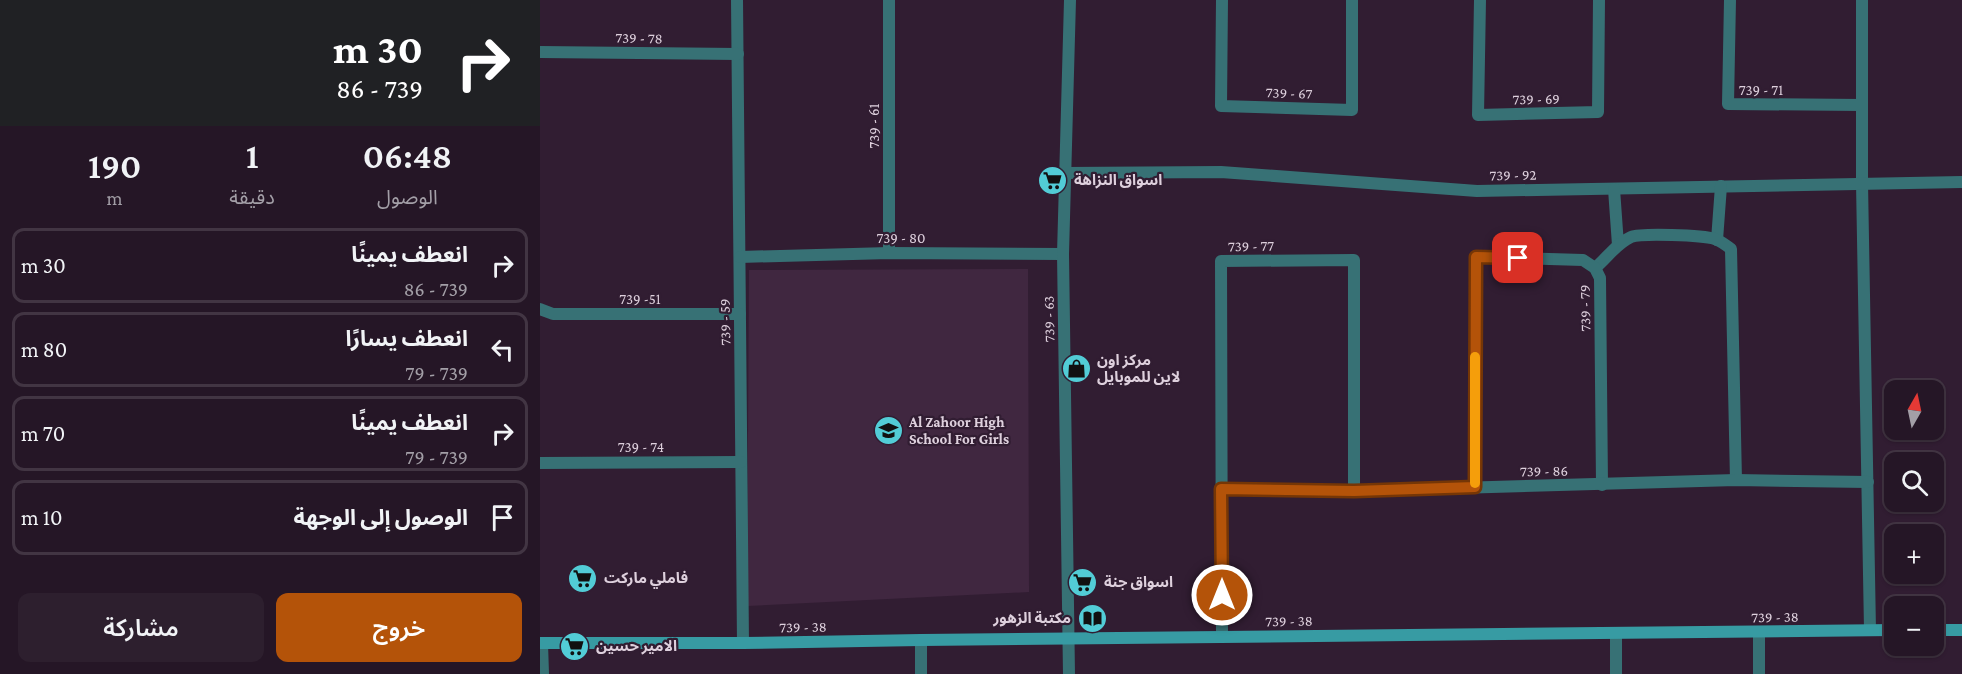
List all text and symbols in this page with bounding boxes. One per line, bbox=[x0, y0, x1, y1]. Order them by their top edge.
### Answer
icon: right bbox=[444, 24, 522, 102]
text: 30 m bbox=[333, 25, 423, 72]
street label: 739 - 78 bbox=[615, 30, 663, 46]
text: 739 - 86 bbox=[336, 74, 423, 104]
street label: 739 - 71 bbox=[1739, 82, 1783, 98]
street label: 739 - 67 bbox=[1266, 84, 1313, 102]
street label: 739 - 69 bbox=[1512, 91, 1560, 107]
street label: 739 - 61 bbox=[866, 103, 882, 149]
text: 1 bbox=[246, 136, 259, 176]
text: 06:48 bbox=[363, 136, 452, 176]
text: 190 bbox=[88, 146, 141, 186]
supermarket icon: اسواق النزاهة bbox=[1037, 164, 1069, 196]
street label: 739 - 92 bbox=[1489, 167, 1537, 183]
place label: اسواق النزاهة bbox=[1074, 172, 1162, 189]
text: دقيقة bbox=[229, 186, 275, 208]
text: الوصول bbox=[377, 186, 438, 208]
text: m bbox=[107, 187, 123, 209]
street label: 739 - 80 bbox=[876, 230, 926, 246]
pin bbox=[1492, 232, 1543, 283]
street label: 739 - 77 bbox=[1228, 238, 1274, 254]
icon: arrive bbox=[1501, 241, 1534, 274]
text: انعطف يمينًا bbox=[351, 242, 468, 267]
icon: right bbox=[486, 249, 519, 282]
text: 30 m bbox=[21, 253, 66, 278]
text: 739 - 86 bbox=[404, 278, 468, 300]
street label: 739 - 79 bbox=[1577, 284, 1593, 332]
street label: 739 -51 bbox=[619, 291, 661, 307]
street label: 739 - 63 bbox=[1041, 295, 1057, 343]
street label: 739 - 59 bbox=[717, 298, 733, 346]
text: انعطف يسارًا bbox=[346, 326, 468, 351]
icon: left bbox=[486, 333, 519, 366]
text: 80 m bbox=[21, 337, 67, 362]
place label: مركز اون لاين للموبايل bbox=[1097, 352, 1181, 386]
shop icon: مركز اون لاين للموبايل bbox=[1060, 353, 1092, 385]
text: 739 - 79 bbox=[405, 362, 468, 384]
north arrow bbox=[1884, 380, 1944, 440]
map controls bbox=[1884, 380, 1944, 656]
text: انعطف يمينًا bbox=[351, 410, 468, 435]
place label: Al Zahoor High School For Girls bbox=[908, 414, 1009, 447]
school or university icon: Al Zahoor High School For Girls bbox=[872, 415, 904, 447]
icon: right bbox=[486, 417, 519, 450]
text: 70 m bbox=[21, 421, 65, 446]
street label: 739 - 74 bbox=[618, 439, 664, 455]
text: 739 - 79 bbox=[405, 446, 468, 468]
button: search bbox=[1884, 452, 1944, 512]
street label: 739 - 86 bbox=[1520, 463, 1568, 479]
icon: arrive bbox=[486, 501, 519, 534]
text: 10 m bbox=[21, 505, 63, 530]
text: الوصول إلى الوجهة bbox=[293, 505, 468, 530]
button: + bbox=[1884, 524, 1944, 584]
supermarket icon: فاملي ماركت bbox=[567, 562, 599, 594]
position arrow bbox=[1190, 563, 1254, 627]
supermarket icon: اسواق جنة bbox=[1067, 566, 1099, 598]
place label: فاملي ماركت bbox=[604, 570, 688, 589]
place label: اسواق جنة bbox=[1104, 574, 1173, 591]
button: مشاركة bbox=[18, 593, 264, 662]
button: خروج bbox=[276, 593, 522, 662]
button: − bbox=[1884, 596, 1944, 656]
library icon: مكتبة الزهور bbox=[1076, 602, 1108, 634]
street label: 739 - 38 bbox=[1751, 609, 1799, 625]
place label: مكتبة الزهور bbox=[992, 610, 1071, 627]
street label: 739 - 38 bbox=[1265, 613, 1313, 629]
street label: 739 - 38 bbox=[779, 619, 827, 635]
supermarket icon: الامير حسين bbox=[559, 630, 591, 662]
place label: الامير حسين bbox=[596, 638, 677, 655]

